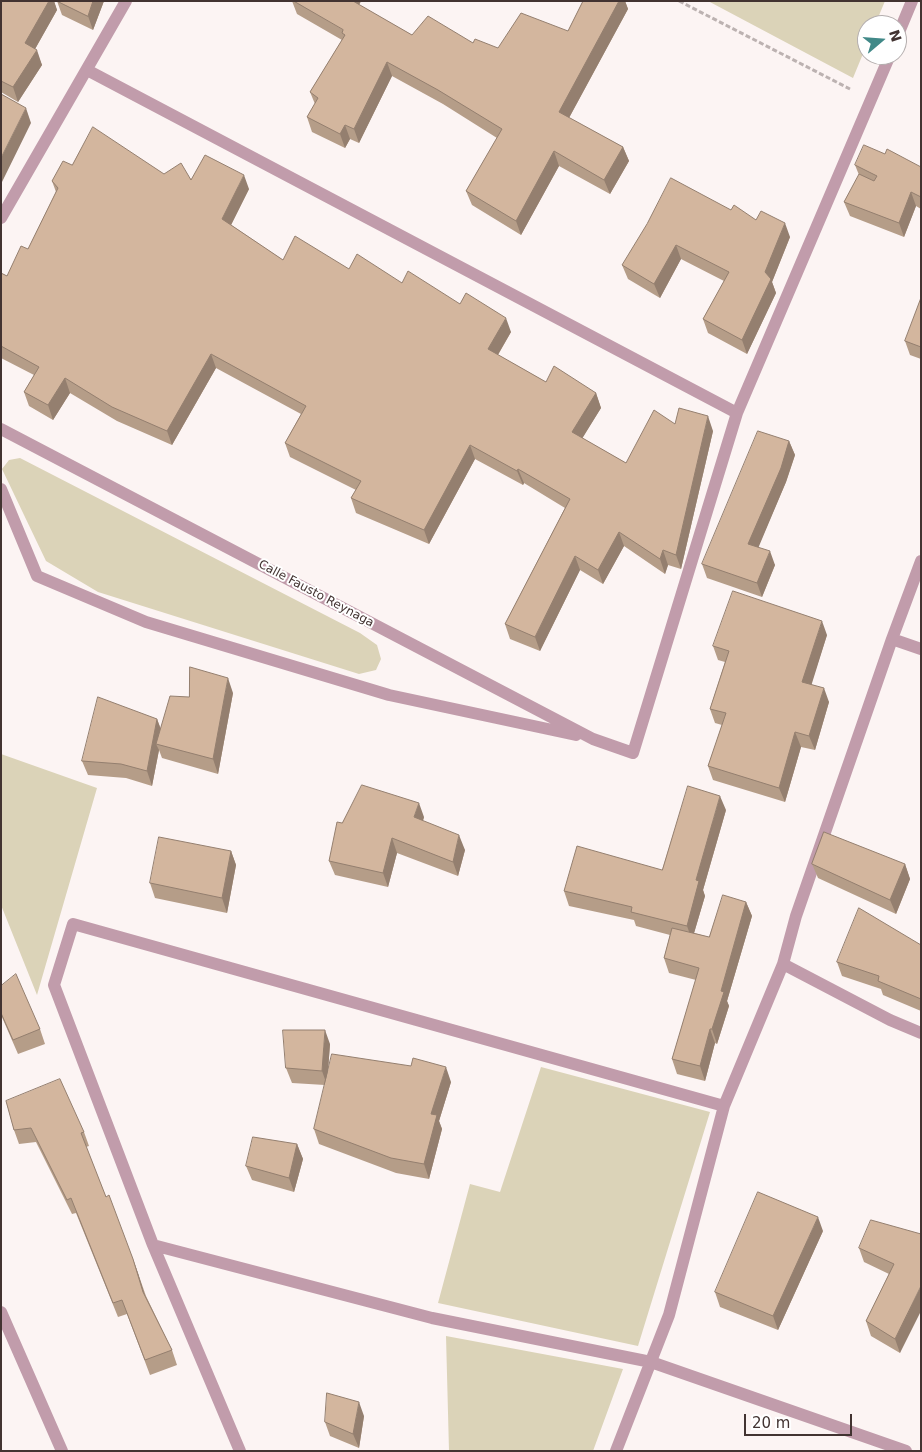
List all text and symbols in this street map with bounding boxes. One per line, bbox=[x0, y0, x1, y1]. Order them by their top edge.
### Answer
north arrow bbox=[857, 15, 907, 65]
text: N bbox=[886, 28, 905, 44]
street label: Calle Fausto Reynaga bbox=[256, 557, 376, 631]
scale bar bbox=[747, 1404, 854, 1436]
text: 20 m bbox=[752, 1414, 790, 1432]

